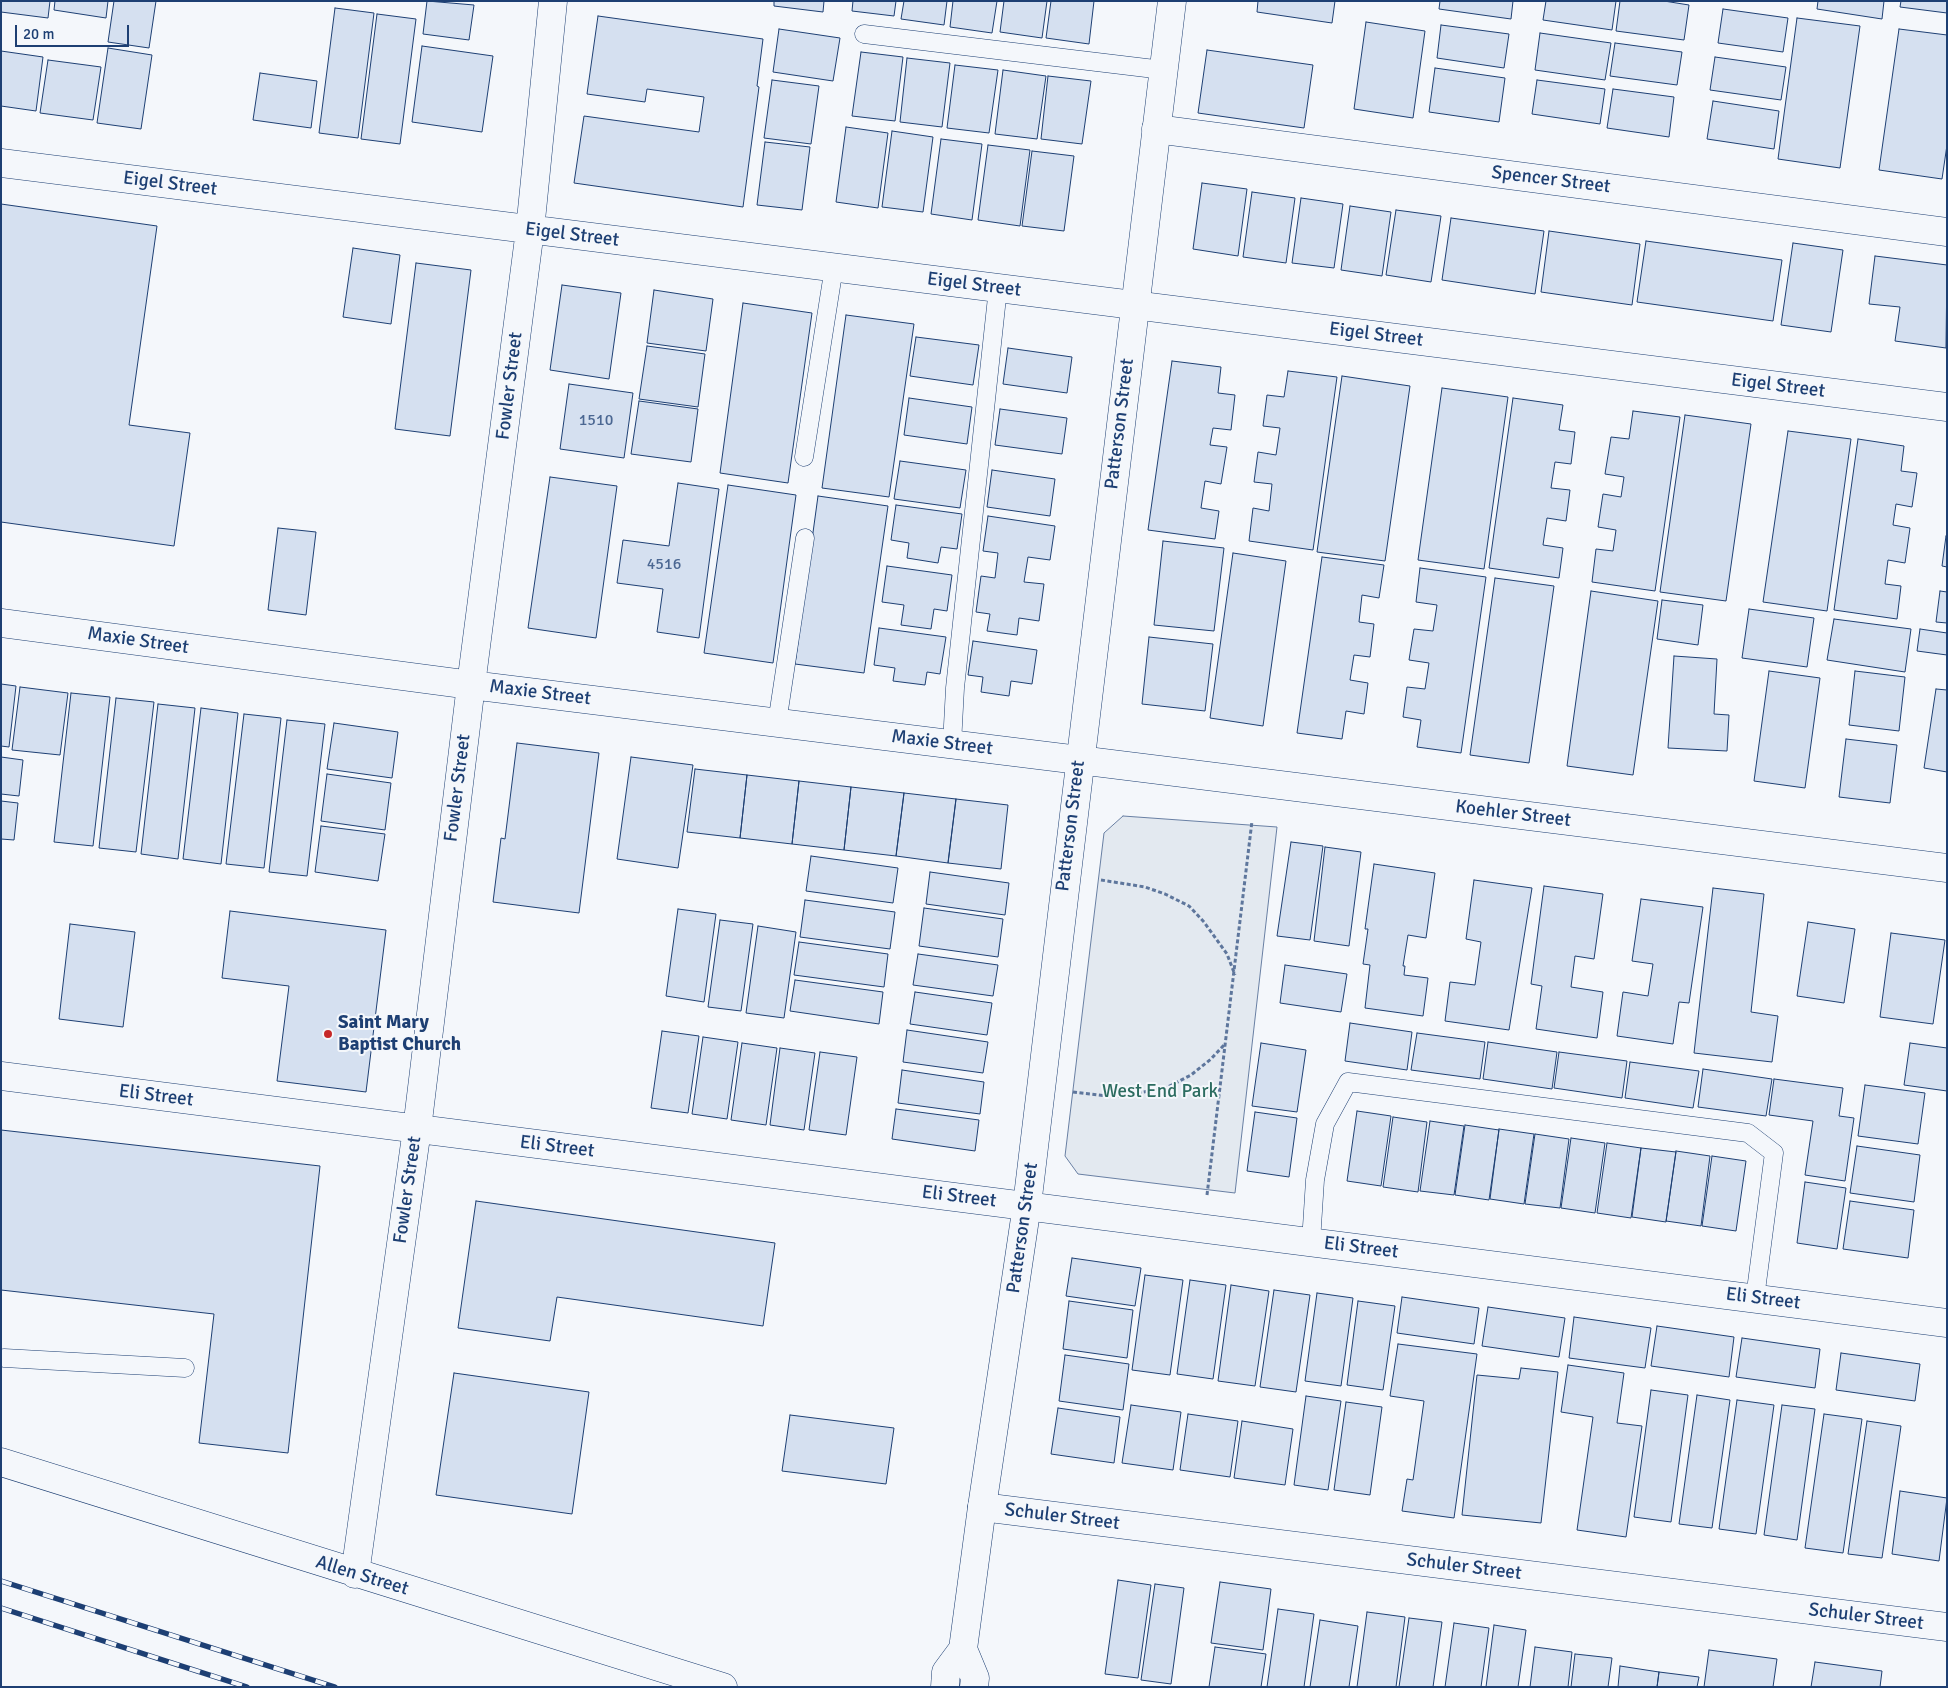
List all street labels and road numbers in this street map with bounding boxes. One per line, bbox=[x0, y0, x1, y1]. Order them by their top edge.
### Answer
street label: Spencer Street bbox=[1490, 161, 1612, 199]
street label: Eigel Street bbox=[122, 167, 218, 201]
street label: Eigel Street bbox=[524, 218, 620, 252]
street label: Eigel Street bbox=[926, 268, 1022, 302]
street label: Eigel Street bbox=[1328, 318, 1424, 352]
street label: Fowler Street bbox=[492, 331, 528, 441]
street label: Patterson Street bbox=[1101, 357, 1139, 491]
street label: Eigel Street bbox=[1730, 369, 1826, 403]
street label: Maxie Street bbox=[86, 623, 190, 659]
street label: Maxie Street bbox=[488, 675, 592, 711]
street label: Maxie Street bbox=[890, 725, 994, 761]
street label: Fowler Street bbox=[440, 733, 476, 843]
street label: Patterson Street bbox=[1052, 759, 1090, 893]
street label: Koehler Street bbox=[1454, 796, 1572, 832]
street label: Eli Street bbox=[117, 1080, 195, 1112]
street label: Eli Street bbox=[518, 1131, 596, 1163]
street label: Fowler Street bbox=[389, 1135, 427, 1245]
street label: Patterson Street bbox=[1003, 1161, 1043, 1295]
street label: Eli Street bbox=[920, 1181, 998, 1213]
street label: Eli Street bbox=[1322, 1232, 1400, 1264]
street label: Eli Street bbox=[1724, 1283, 1802, 1315]
street label: Schuler Street bbox=[1003, 1499, 1121, 1535]
street label: Schuler Street bbox=[1405, 1549, 1523, 1585]
street label: Allen Street bbox=[313, 1551, 411, 1601]
street label: Schuler Street bbox=[1807, 1599, 1925, 1635]

